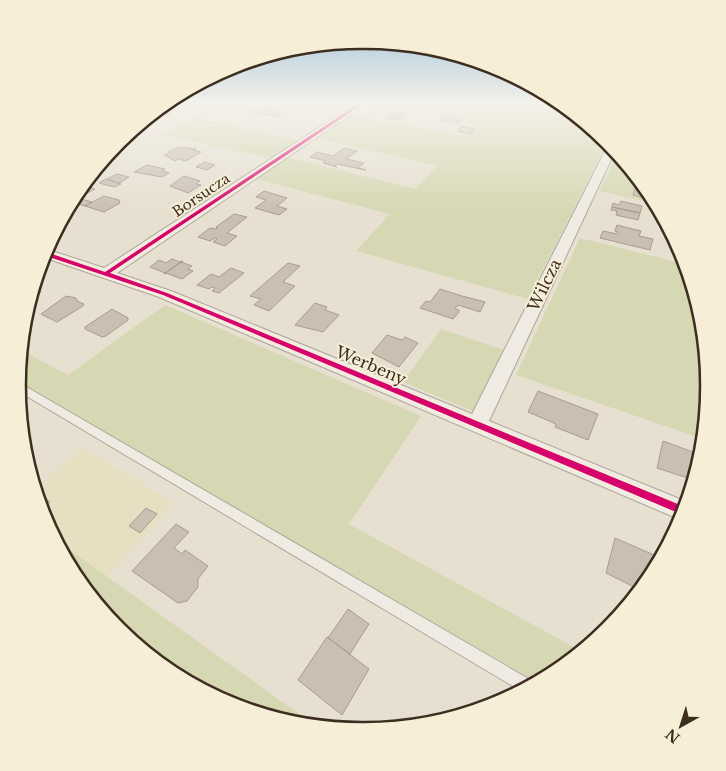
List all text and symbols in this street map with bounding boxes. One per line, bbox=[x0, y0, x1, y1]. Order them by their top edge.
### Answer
street label: Borsucza bbox=[169, 169, 233, 221]
street label: Wilcza bbox=[522, 255, 565, 315]
street label: Werbeny bbox=[332, 341, 410, 389]
north arrow bbox=[656, 701, 706, 751]
text: N bbox=[662, 725, 684, 747]

